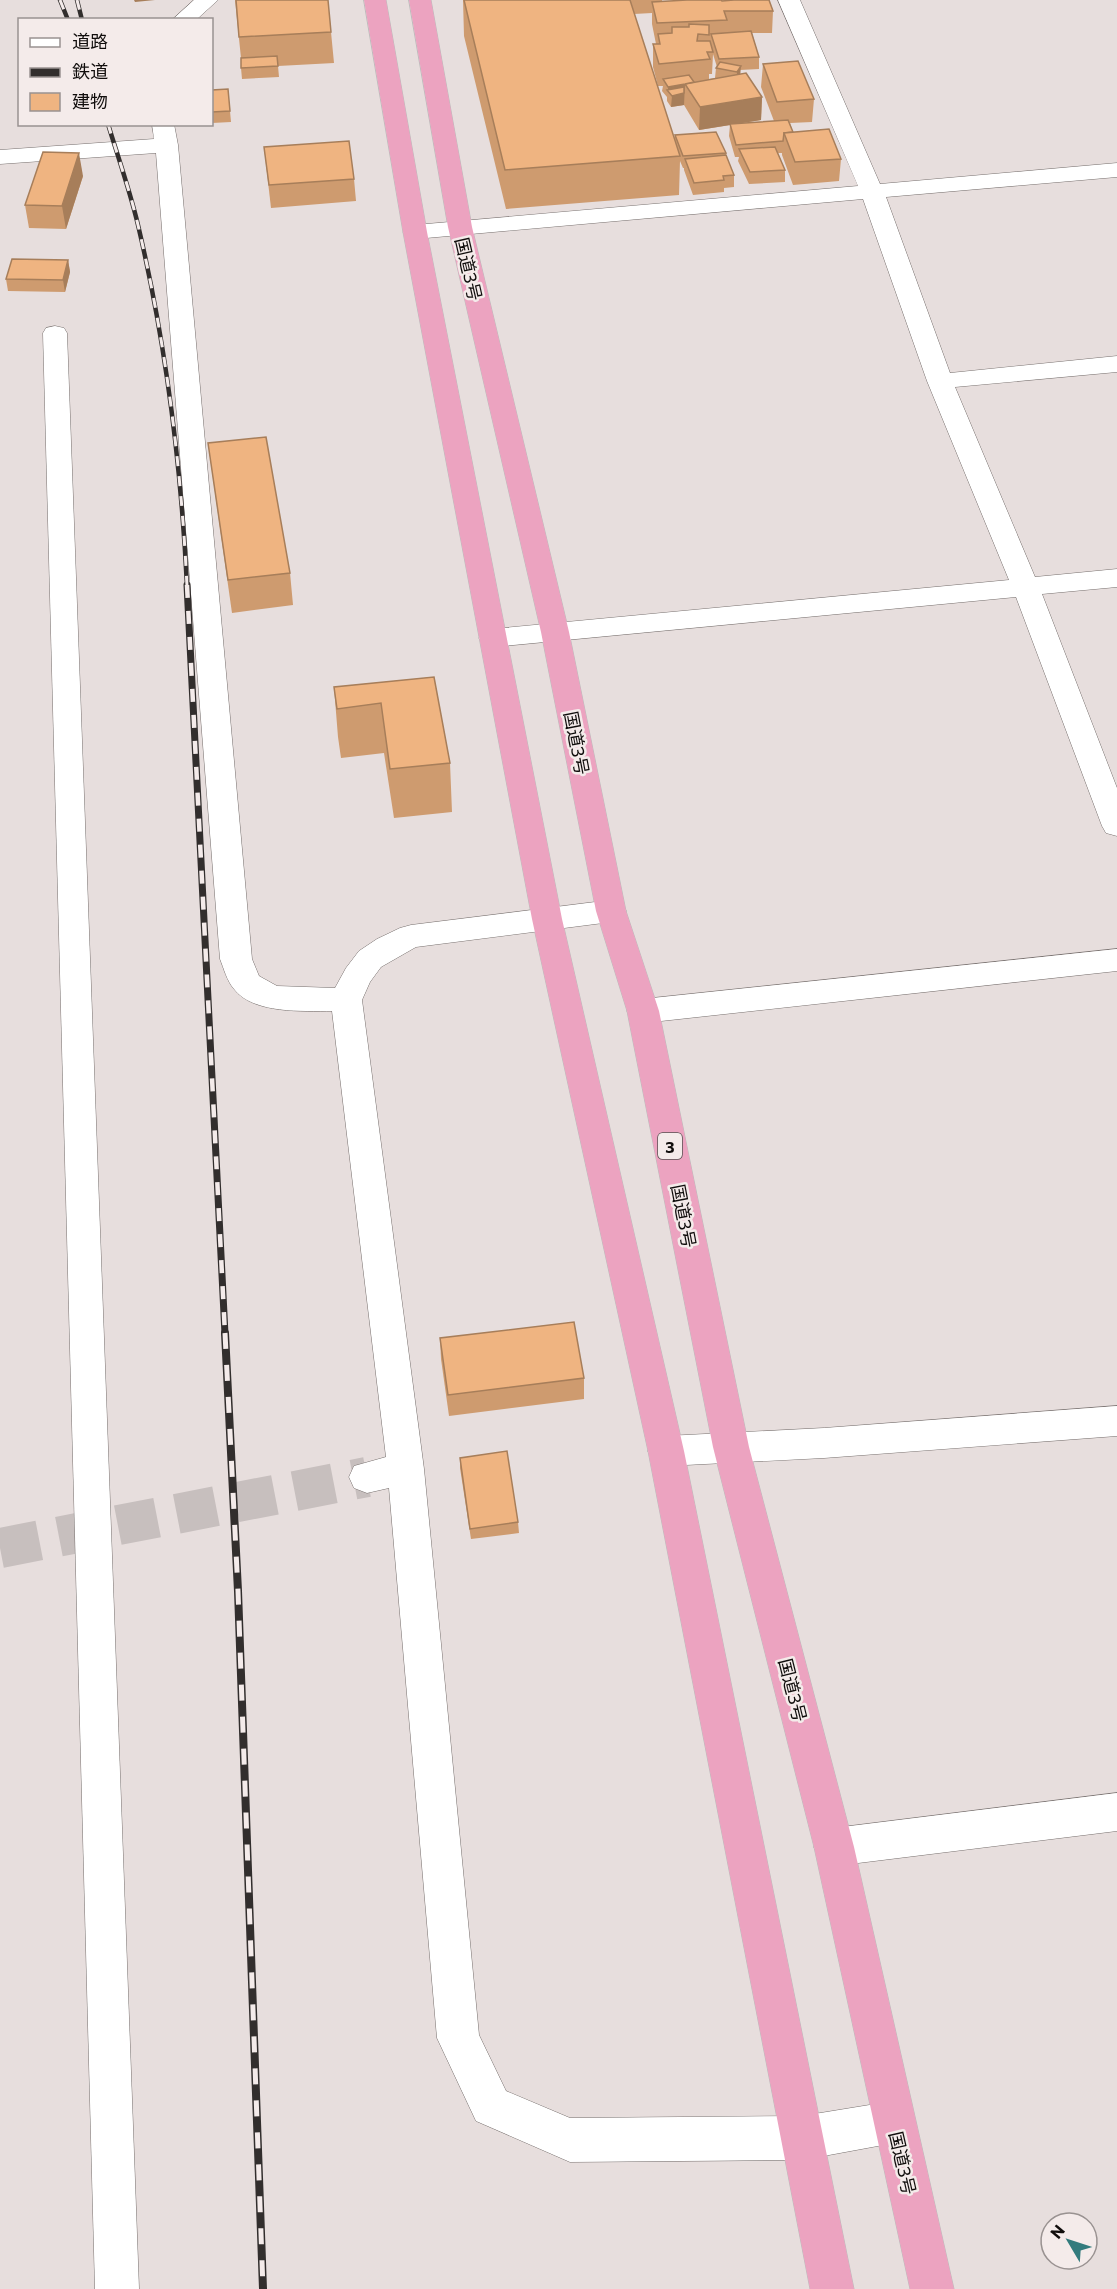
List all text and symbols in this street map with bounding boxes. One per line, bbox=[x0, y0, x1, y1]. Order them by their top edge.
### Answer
legend bbox=[18, 18, 213, 126]
text: 道路 bbox=[72, 30, 108, 52]
text: 鉄道 bbox=[72, 60, 108, 82]
text: 建物 bbox=[72, 90, 108, 112]
street label: 国道3号 bbox=[451, 235, 487, 303]
street label: 国道3号 bbox=[560, 709, 594, 777]
road number: 3 bbox=[658, 1133, 682, 1159]
street label: 国道3号 bbox=[667, 1182, 701, 1250]
street label: 国道3号 bbox=[775, 1656, 811, 1724]
street label: 国道3号 bbox=[885, 2129, 921, 2197]
north arrow bbox=[1039, 2211, 1099, 2271]
text: N bbox=[1046, 2221, 1068, 2242]

